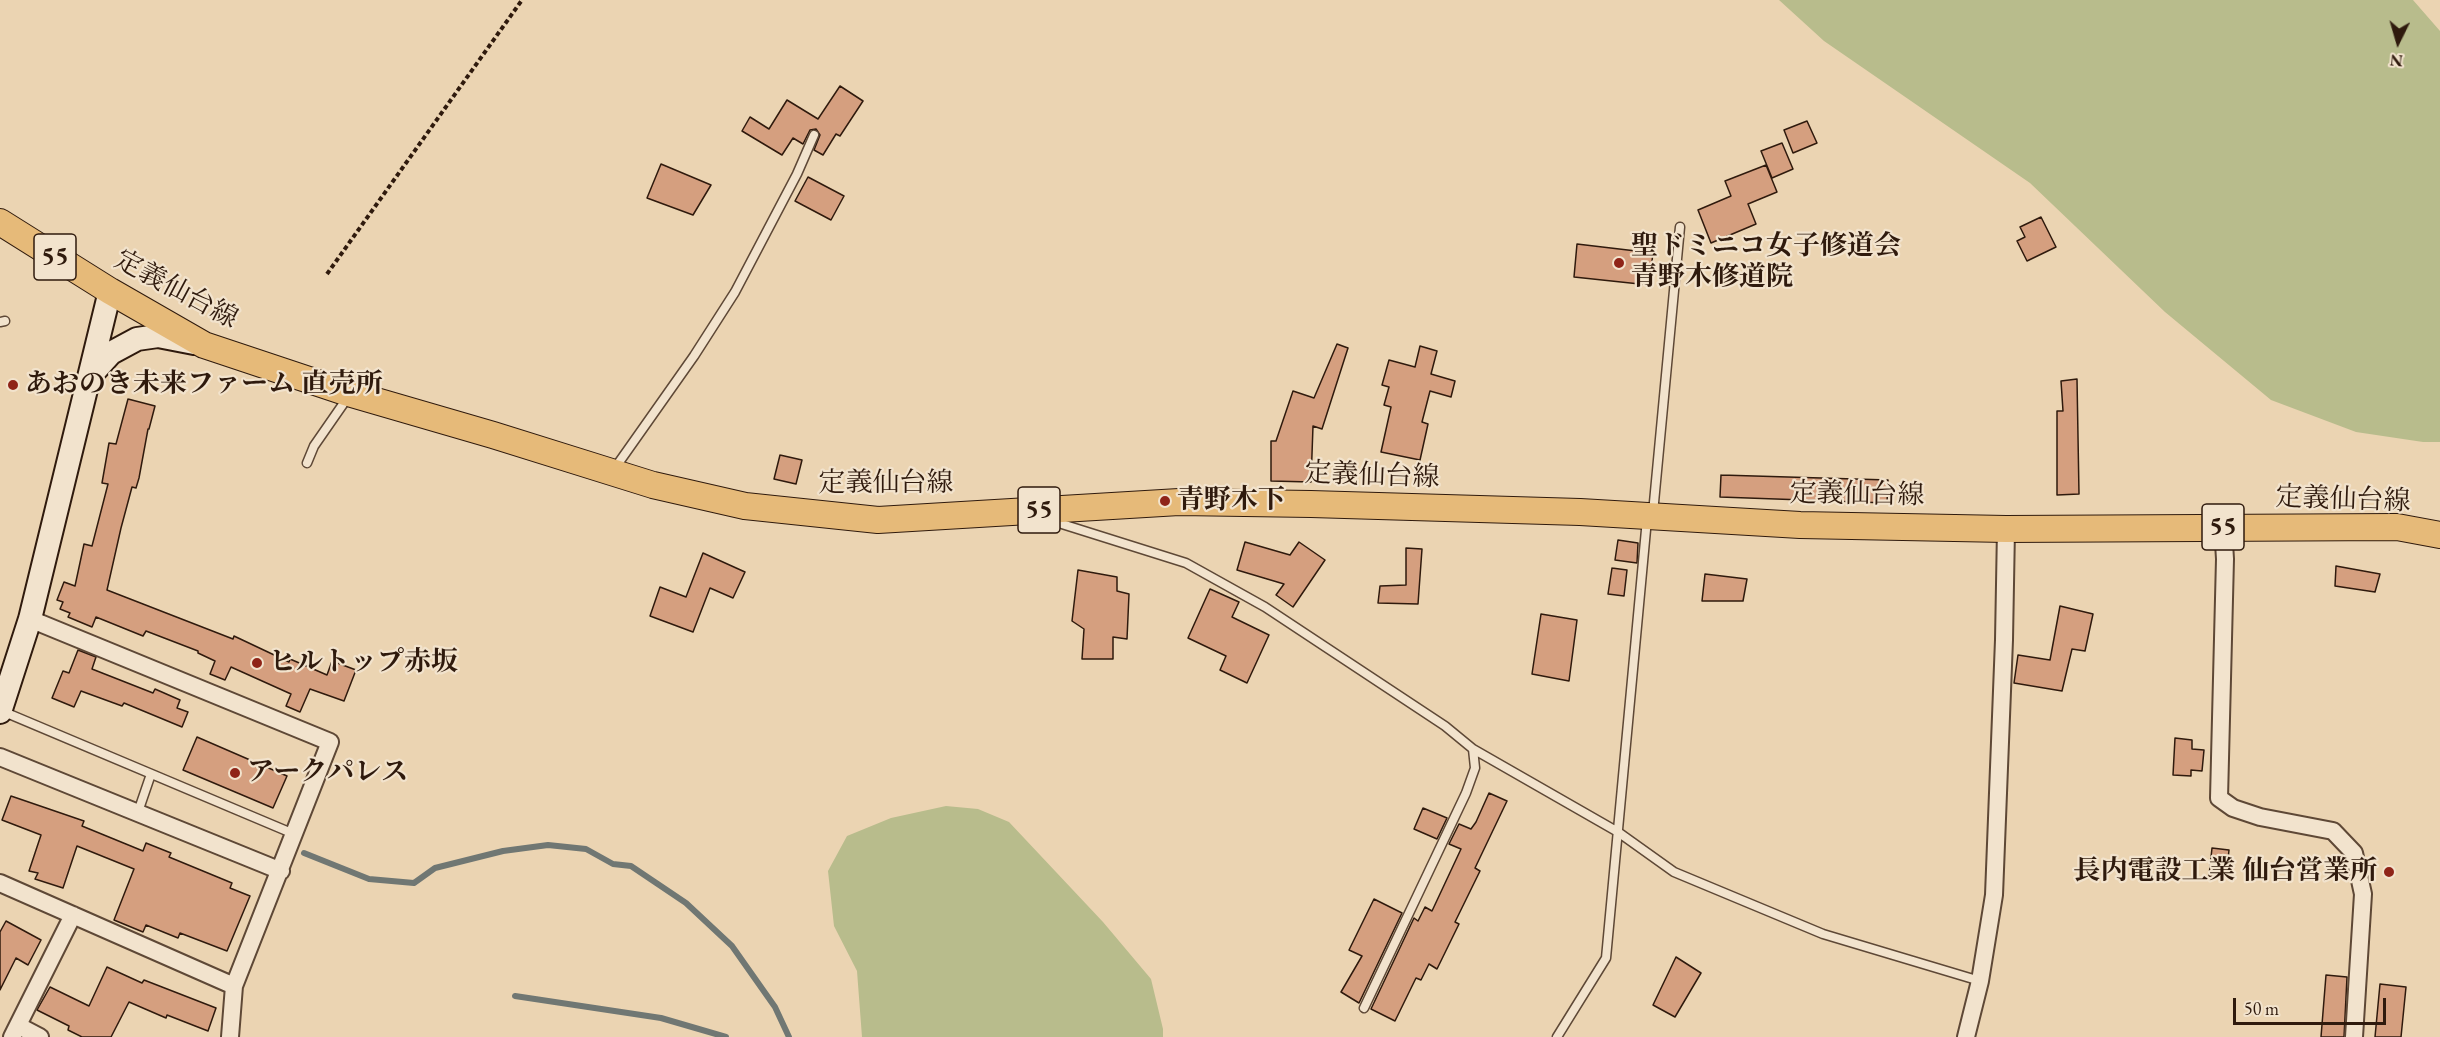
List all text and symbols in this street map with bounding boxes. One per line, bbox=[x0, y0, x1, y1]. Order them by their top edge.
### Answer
north arrow bbox=[2368, 12, 2428, 72]
text: N bbox=[2389, 49, 2404, 71]
place label: 聖ドミニコ女子修道会 青野木修道院 bbox=[1631, 231, 1901, 294]
road number: 55 bbox=[34, 234, 76, 280]
street label: 定義仙台線 bbox=[109, 244, 243, 336]
marker: 聖ドミニコ女子修道会 青野木修道院 bbox=[1612, 256, 1626, 270]
place label: あおのき未来ファーム 直売所 bbox=[25, 369, 382, 401]
marker: あおのき未来ファーム 直売所 bbox=[6, 378, 20, 392]
street label: 定義仙台線 bbox=[1304, 457, 1440, 495]
street label: 定義仙台線 bbox=[819, 468, 953, 500]
street label: 定義仙台線 bbox=[1789, 478, 1925, 512]
street label: 定義仙台線 bbox=[2275, 481, 2411, 519]
place label: 青野木下 bbox=[1177, 485, 1285, 517]
road number: 55 bbox=[1018, 487, 1060, 533]
marker: 青野木下 bbox=[1158, 494, 1172, 508]
road number: 55 bbox=[2202, 504, 2244, 550]
place label: ヒルトップ赤坂 bbox=[269, 647, 458, 679]
marker: ヒルトップ赤坂 bbox=[250, 656, 264, 670]
place label: アークパレス bbox=[247, 757, 408, 789]
marker: アークパレス bbox=[228, 766, 242, 780]
place label: 長内電設工業 仙台営業所 bbox=[2074, 856, 2377, 888]
marker: 長内電設工業 仙台営業所 bbox=[2382, 865, 2396, 879]
scale bar bbox=[2236, 986, 2389, 1024]
text: 50 m bbox=[2244, 997, 2279, 1020]

